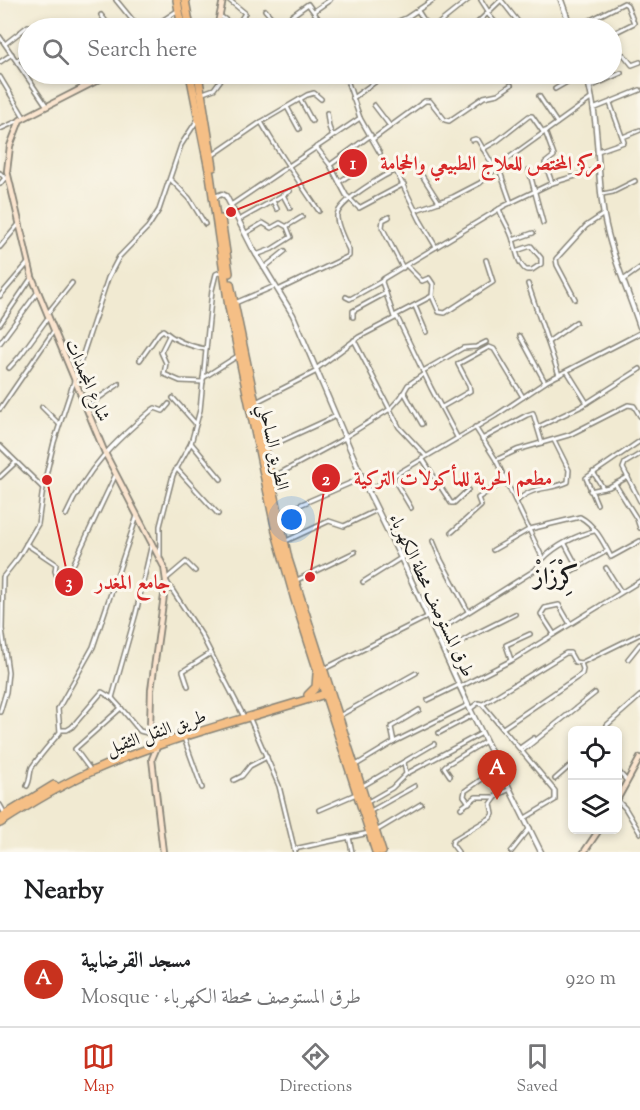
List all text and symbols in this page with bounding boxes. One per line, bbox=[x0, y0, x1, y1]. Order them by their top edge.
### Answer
search box bbox=[18, 18, 622, 84]
icon: search bbox=[39, 35, 72, 68]
text: Search here bbox=[87, 35, 197, 67]
callout: مركز المختص للعلاج الطبيعي والحجامة bbox=[338, 144, 614, 182]
text: مركز المختص للعلاج الطبيعي والحجامة bbox=[380, 151, 602, 182]
text: 1 bbox=[350, 152, 357, 178]
street label: شارع المجمدات bbox=[57, 335, 115, 426]
street label: الطريق الساحلي bbox=[248, 402, 294, 494]
callout: مطعم الحرية للمأكولات التركية bbox=[311, 459, 564, 497]
text: مطعم الحرية للمأكولات التركية bbox=[354, 464, 552, 497]
text: 2 bbox=[322, 468, 331, 494]
your location bbox=[277, 505, 306, 534]
street label: طرق المستوصف محطة الكهرباء bbox=[381, 510, 480, 682]
district label: كِرْزَازْ bbox=[531, 558, 578, 596]
callout: جامع المغدر bbox=[54, 563, 183, 601]
text: جامع المغدر bbox=[94, 570, 170, 601]
text: 3 bbox=[65, 571, 73, 597]
street label: طريق النقل الثقيل bbox=[103, 705, 210, 763]
map controls bbox=[568, 726, 622, 834]
button: locate bbox=[568, 726, 622, 780]
pin: A bbox=[478, 750, 516, 800]
button: layers bbox=[568, 780, 622, 834]
text: Nearby bbox=[24, 873, 104, 910]
text: مسجد القرضابية bbox=[81, 946, 191, 978]
text: A bbox=[35, 965, 52, 994]
text: 920 m bbox=[566, 965, 616, 994]
text: Mosque · طرق المستوصف محطة الكهرباء bbox=[81, 984, 361, 1013]
tab: Map bbox=[82, 1040, 115, 1099]
tab: Directions bbox=[280, 1040, 352, 1099]
tab: Saved bbox=[517, 1040, 558, 1099]

